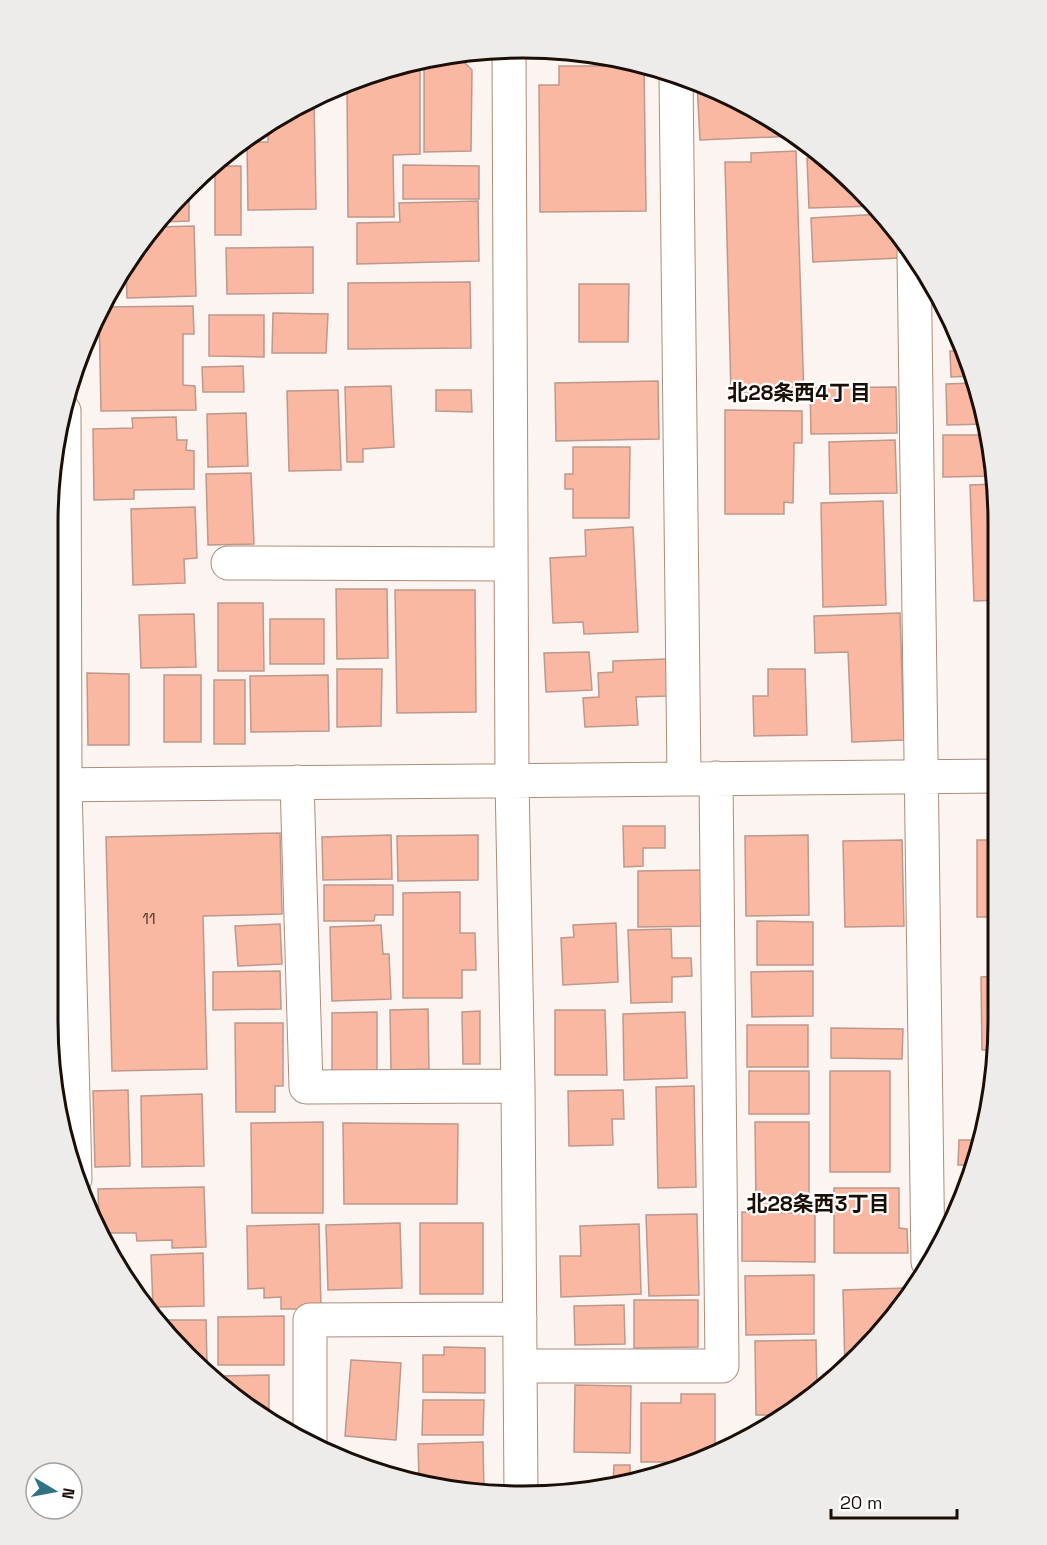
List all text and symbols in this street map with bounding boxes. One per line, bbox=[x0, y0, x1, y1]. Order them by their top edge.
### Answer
district label: 北28条西4丁目 bbox=[727, 379, 871, 406]
house number: 11 bbox=[142, 908, 156, 929]
district label: 北28条西3丁目 bbox=[747, 1190, 889, 1217]
north arrow bbox=[24, 1461, 84, 1521]
scale bar bbox=[831, 1482, 957, 1520]
text: N bbox=[57, 1486, 80, 1501]
text: 20 m bbox=[840, 1491, 883, 1514]

